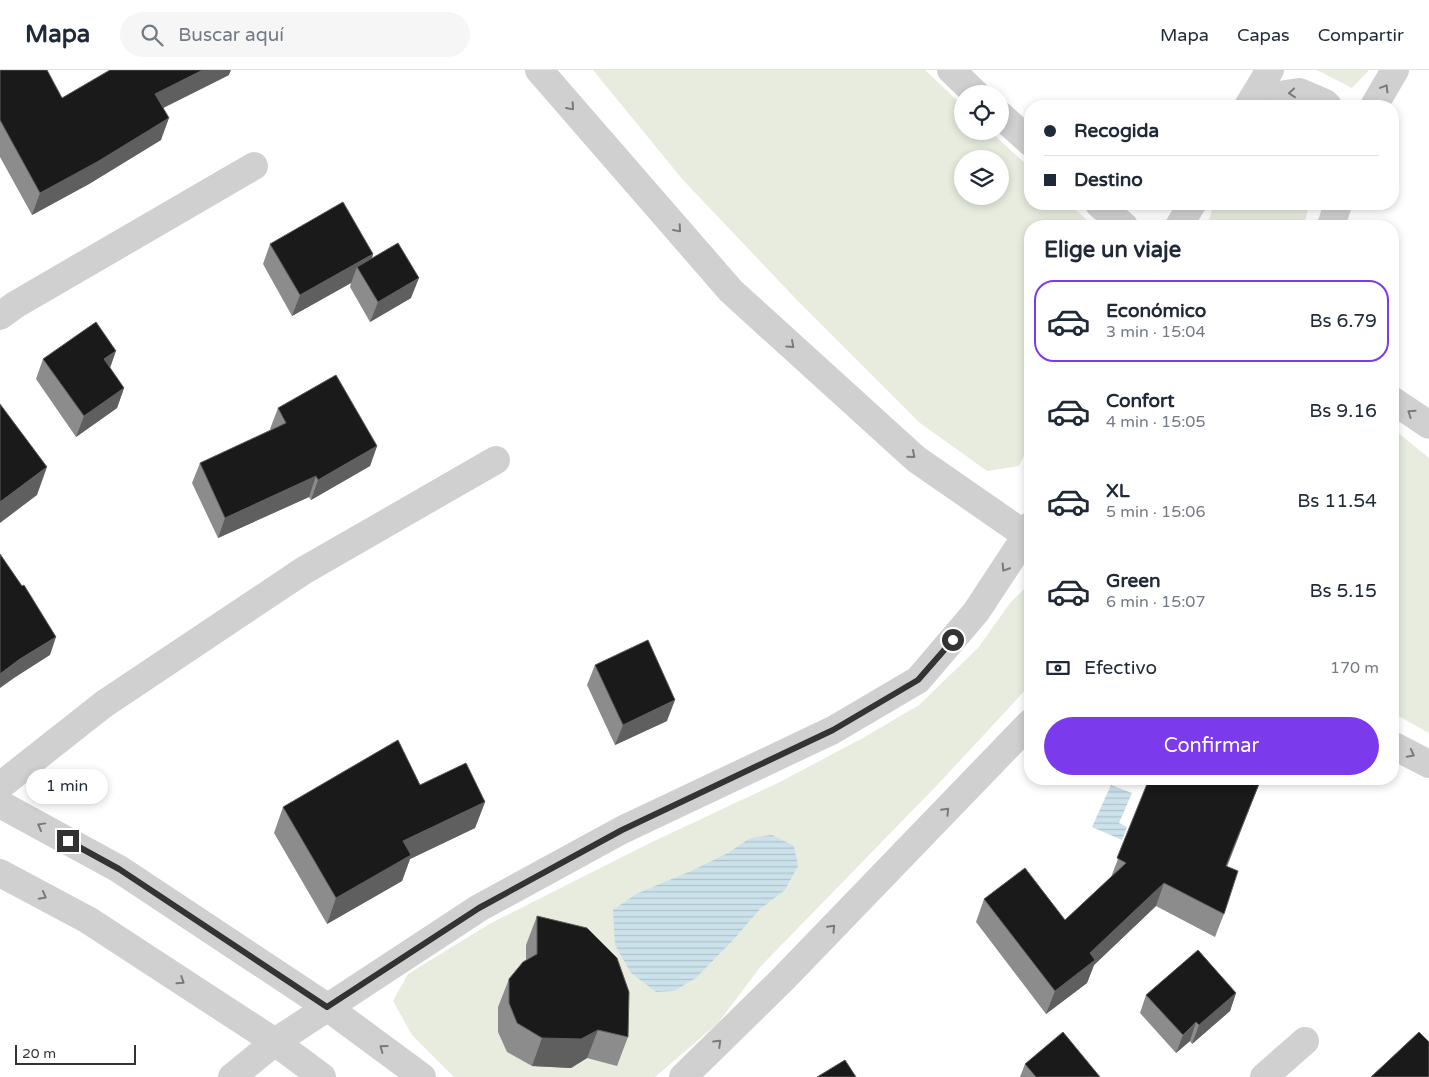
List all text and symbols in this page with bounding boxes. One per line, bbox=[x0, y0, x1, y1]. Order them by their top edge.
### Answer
search box bbox=[120, 12, 470, 57]
text: Mapa bbox=[25, 20, 90, 49]
icon: search bbox=[138, 21, 166, 49]
text: Buscar aquí bbox=[178, 24, 284, 46]
text: Mapa bbox=[1160, 24, 1209, 46]
text: Capas bbox=[1237, 24, 1290, 46]
text: Compartir bbox=[1318, 24, 1404, 46]
map controls bbox=[954, 85, 1009, 205]
button: locate bbox=[954, 85, 1009, 140]
one-way arrow bbox=[1378, 85, 1388, 94]
one-way arrow bbox=[1288, 87, 1296, 98]
one-way arrow bbox=[565, 101, 574, 110]
text: Recogida bbox=[1074, 120, 1159, 142]
button: layers bbox=[954, 150, 1009, 205]
text: Destino bbox=[1074, 169, 1143, 191]
one-way arrow bbox=[672, 224, 681, 233]
text: Elige un viaje bbox=[1044, 237, 1181, 263]
icon: car bbox=[1046, 299, 1091, 344]
text: Económico bbox=[1106, 300, 1206, 322]
text: Bs 6.79 bbox=[1309, 310, 1377, 332]
text: 3 min · 15:04 bbox=[1106, 322, 1205, 342]
one-way arrow bbox=[786, 339, 795, 348]
icon: car bbox=[1046, 389, 1091, 434]
text: Confort bbox=[1106, 390, 1175, 412]
text: Bs 9.16 bbox=[1309, 400, 1377, 422]
one-way arrow bbox=[1407, 409, 1416, 419]
text: 4 min · 15:05 bbox=[1106, 412, 1205, 432]
one-way arrow bbox=[906, 449, 915, 458]
icon: car bbox=[1046, 479, 1091, 524]
text: XL bbox=[1106, 480, 1130, 502]
text: Bs 11.54 bbox=[1297, 490, 1377, 512]
text: 5 min · 15:06 bbox=[1106, 502, 1205, 522]
one-way arrow bbox=[1001, 563, 1011, 572]
icon: car bbox=[1046, 569, 1091, 614]
text: Green bbox=[1106, 570, 1160, 592]
text: Bs 5.15 bbox=[1309, 580, 1377, 602]
text: 6 min · 15:07 bbox=[1106, 592, 1205, 612]
route start bbox=[942, 629, 964, 651]
icon: cash bbox=[1044, 654, 1072, 682]
text: Efectivo bbox=[1084, 657, 1157, 679]
text: 170 m bbox=[1330, 658, 1379, 678]
button: Confirmar bbox=[1044, 717, 1379, 775]
one-way arrow bbox=[1405, 748, 1414, 758]
callout: 1 min bbox=[27, 768, 109, 804]
text: 1 min bbox=[46, 776, 88, 796]
one-way arrow bbox=[940, 808, 949, 817]
one-way arrow bbox=[37, 823, 46, 833]
route end bbox=[57, 830, 79, 852]
one-way arrow bbox=[38, 890, 47, 900]
one-way arrow bbox=[827, 925, 836, 934]
one-way arrow bbox=[176, 975, 185, 984]
one-way arrow bbox=[712, 1040, 721, 1049]
scale bar bbox=[15, 1042, 136, 1065]
text: 20 m bbox=[22, 1045, 56, 1062]
one-way arrow bbox=[379, 1045, 389, 1054]

